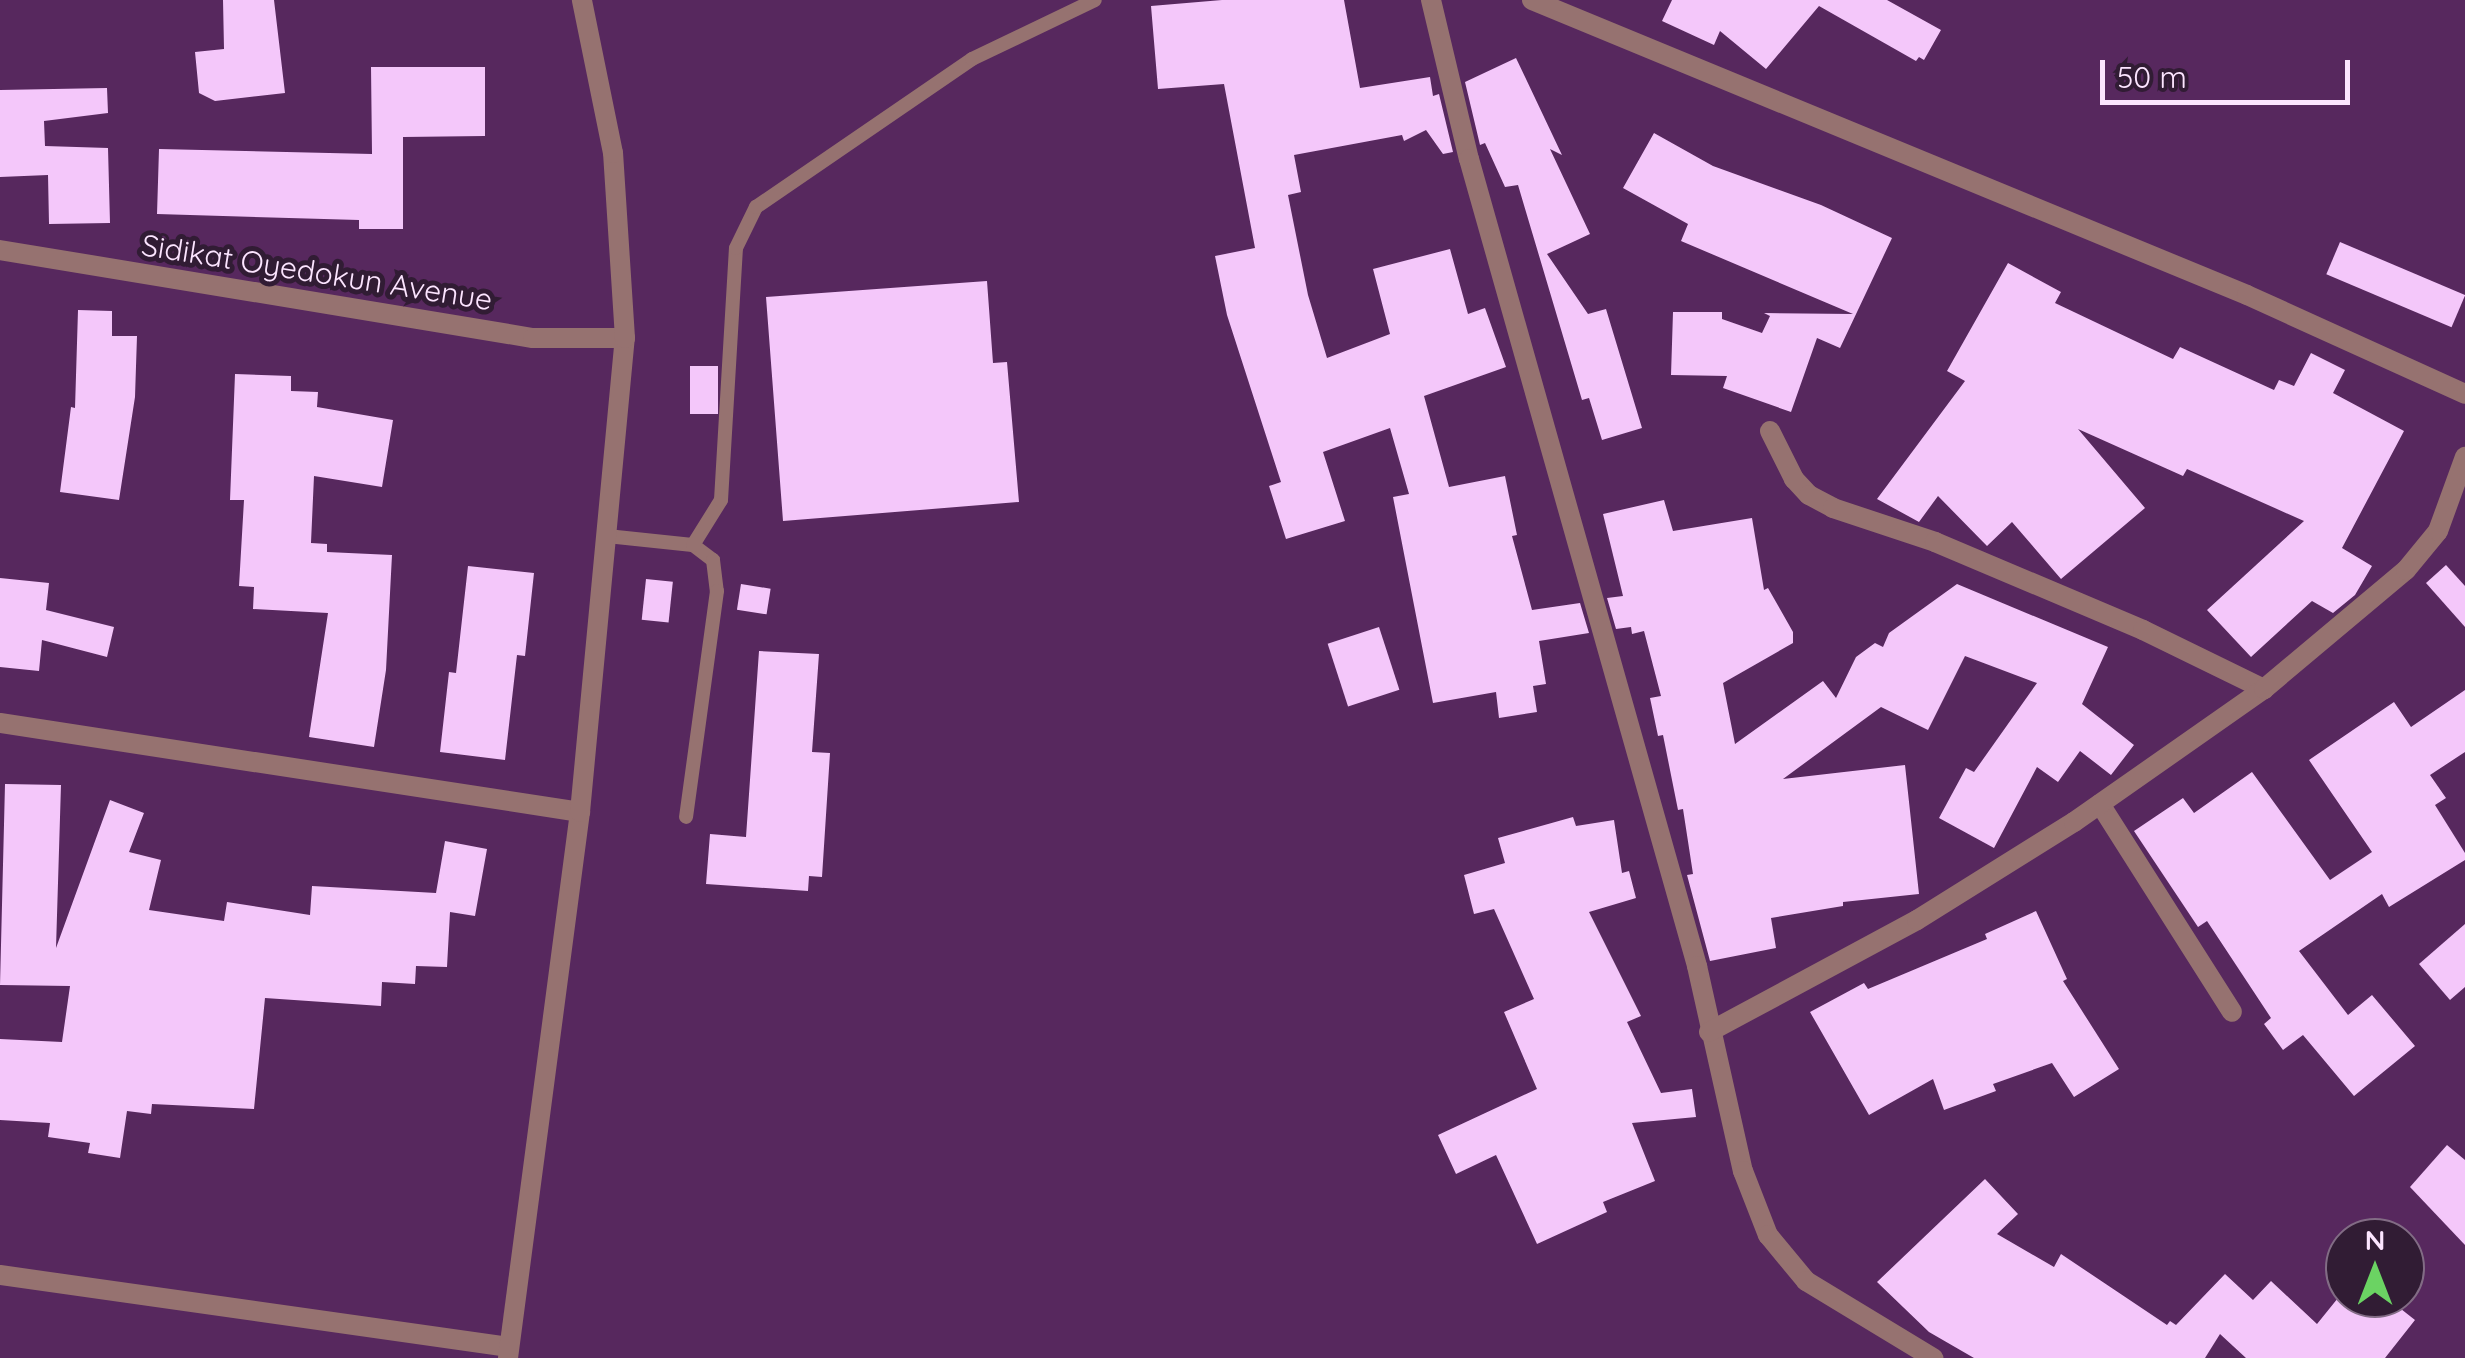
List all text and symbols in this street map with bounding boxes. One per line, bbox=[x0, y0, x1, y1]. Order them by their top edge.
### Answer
scale bar bbox=[2105, 40, 2355, 102]
text: 50 m bbox=[2117, 58, 2187, 96]
street label: Sidikat Oyedokun Avenue bbox=[139, 226, 495, 318]
north arrow bbox=[2325, 1218, 2425, 1318]
text: N bbox=[2365, 1222, 2385, 1257]

